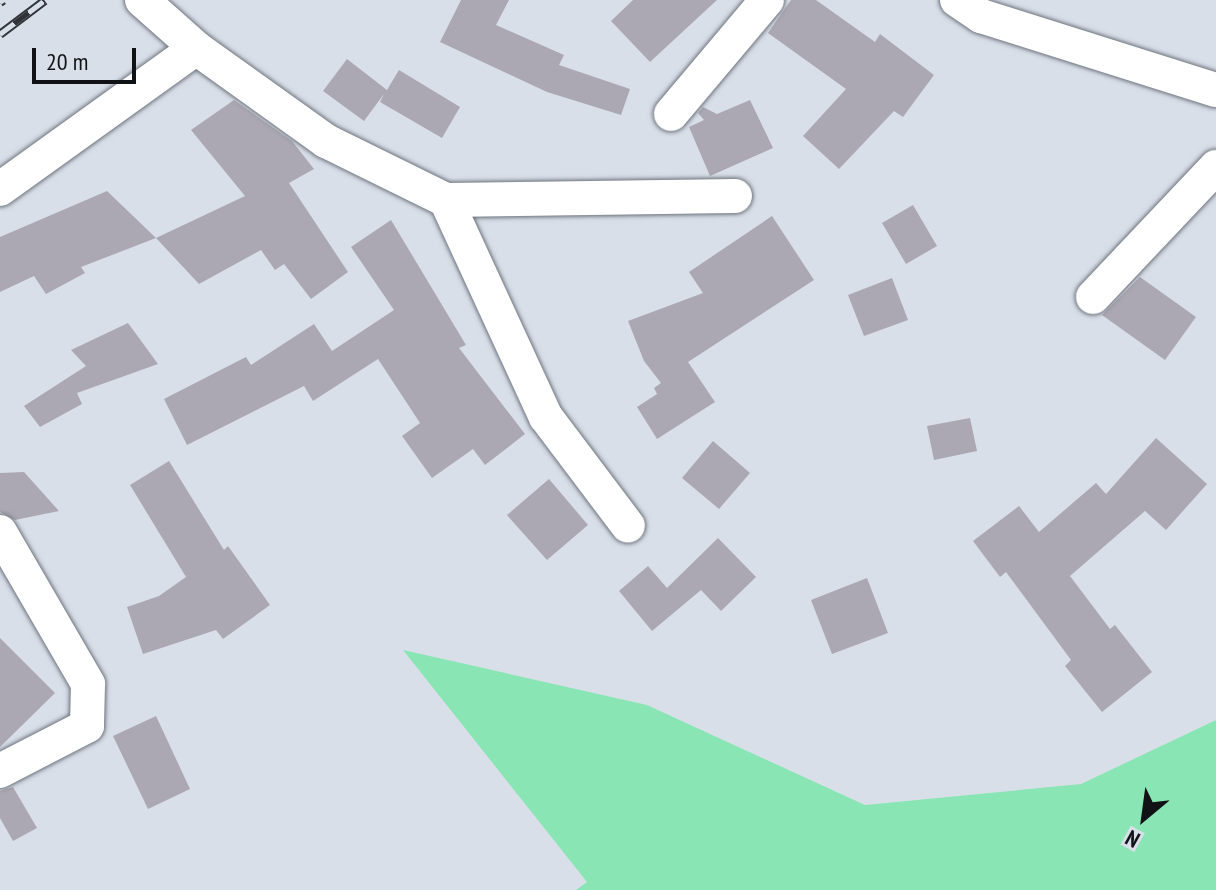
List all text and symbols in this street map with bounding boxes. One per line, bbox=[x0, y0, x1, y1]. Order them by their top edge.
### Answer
scale bar bbox=[36, 32, 140, 82]
text: 20 m bbox=[46, 46, 88, 77]
north arrow bbox=[1104, 778, 1184, 858]
text: N bbox=[1120, 824, 1144, 854]

